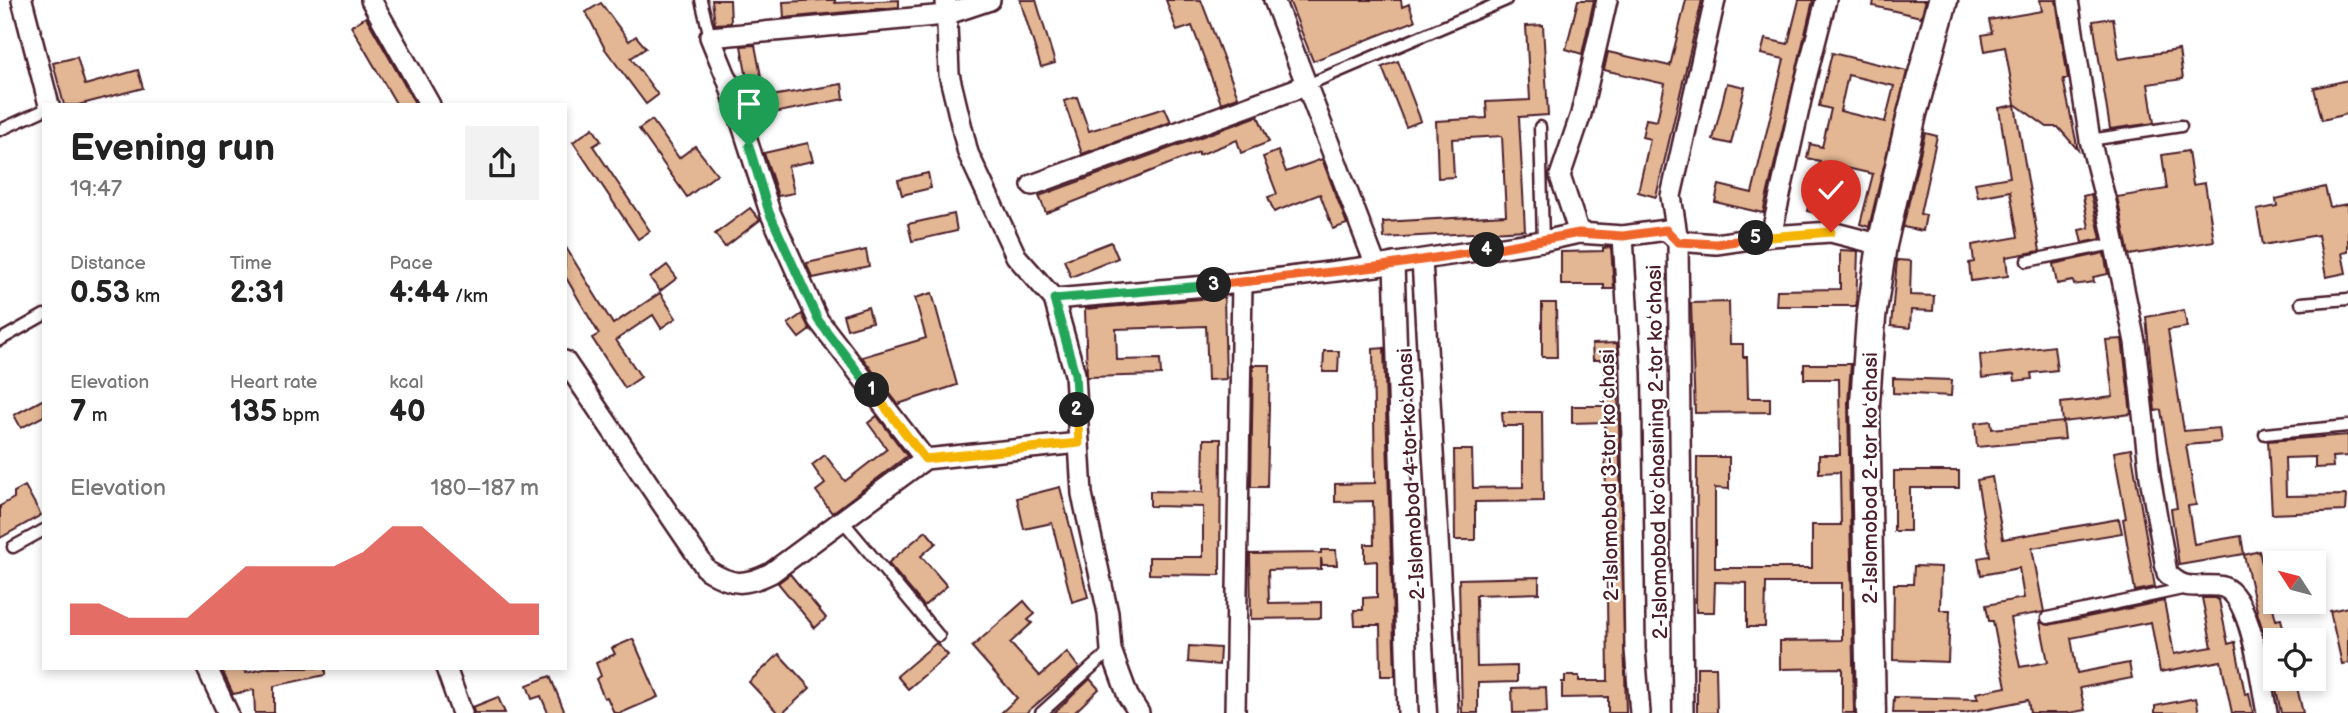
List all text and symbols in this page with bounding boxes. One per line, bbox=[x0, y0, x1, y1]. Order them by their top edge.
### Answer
pin bbox=[719, 74, 779, 146]
icon: arrive bbox=[730, 85, 768, 123]
text: Evening run bbox=[70, 126, 275, 171]
button: share bbox=[465, 126, 539, 200]
pin bbox=[1801, 160, 1861, 232]
icon: check bbox=[1812, 171, 1850, 209]
text: 19:47 bbox=[70, 175, 122, 203]
pin: 5 bbox=[1738, 220, 1774, 256]
text: 5 bbox=[1750, 226, 1761, 249]
pin: 4 bbox=[1470, 232, 1504, 268]
text: 4 bbox=[1481, 238, 1492, 261]
text: Distance bbox=[70, 252, 146, 275]
text: Time bbox=[230, 252, 272, 275]
text: Pace bbox=[389, 252, 433, 275]
street label: 2-Islomobod koʻchasining 2-tor koʻchasi bbox=[1642, 264, 1673, 640]
pin: 3 bbox=[1196, 268, 1232, 302]
text: 3 bbox=[1208, 273, 1219, 296]
text: 0.53 bbox=[70, 275, 130, 311]
text: 2:31 bbox=[230, 275, 285, 311]
text: 4:44 bbox=[389, 275, 450, 311]
text: km bbox=[130, 285, 160, 308]
text: /km bbox=[450, 285, 488, 308]
street label: 2-Islomobod 4-tor koʻchasi bbox=[1392, 347, 1431, 601]
street label: 2-Islomobod 3-tor koʻchasi bbox=[1595, 349, 1624, 601]
street label: 2-Islomobod 2-tor koʻchasi bbox=[1858, 352, 1883, 604]
text: Elevation bbox=[70, 371, 149, 394]
text: Heart rate bbox=[230, 371, 317, 394]
text: kcal bbox=[389, 371, 423, 394]
pin: 1 bbox=[854, 372, 890, 408]
text: 1 bbox=[868, 378, 876, 401]
pin: 2 bbox=[1060, 392, 1094, 428]
text: 7 bbox=[70, 394, 87, 430]
text: 135 bbox=[230, 394, 277, 430]
text: 40 bbox=[389, 394, 426, 430]
text: 2 bbox=[1071, 398, 1082, 421]
text: m bbox=[87, 404, 107, 427]
text: bpm bbox=[277, 404, 320, 427]
text: Elevation bbox=[70, 474, 166, 502]
text: 180–187 m bbox=[431, 474, 539, 502]
north arrow bbox=[2263, 551, 2326, 614]
map controls bbox=[2263, 551, 2326, 691]
button: locate bbox=[2263, 628, 2326, 691]

